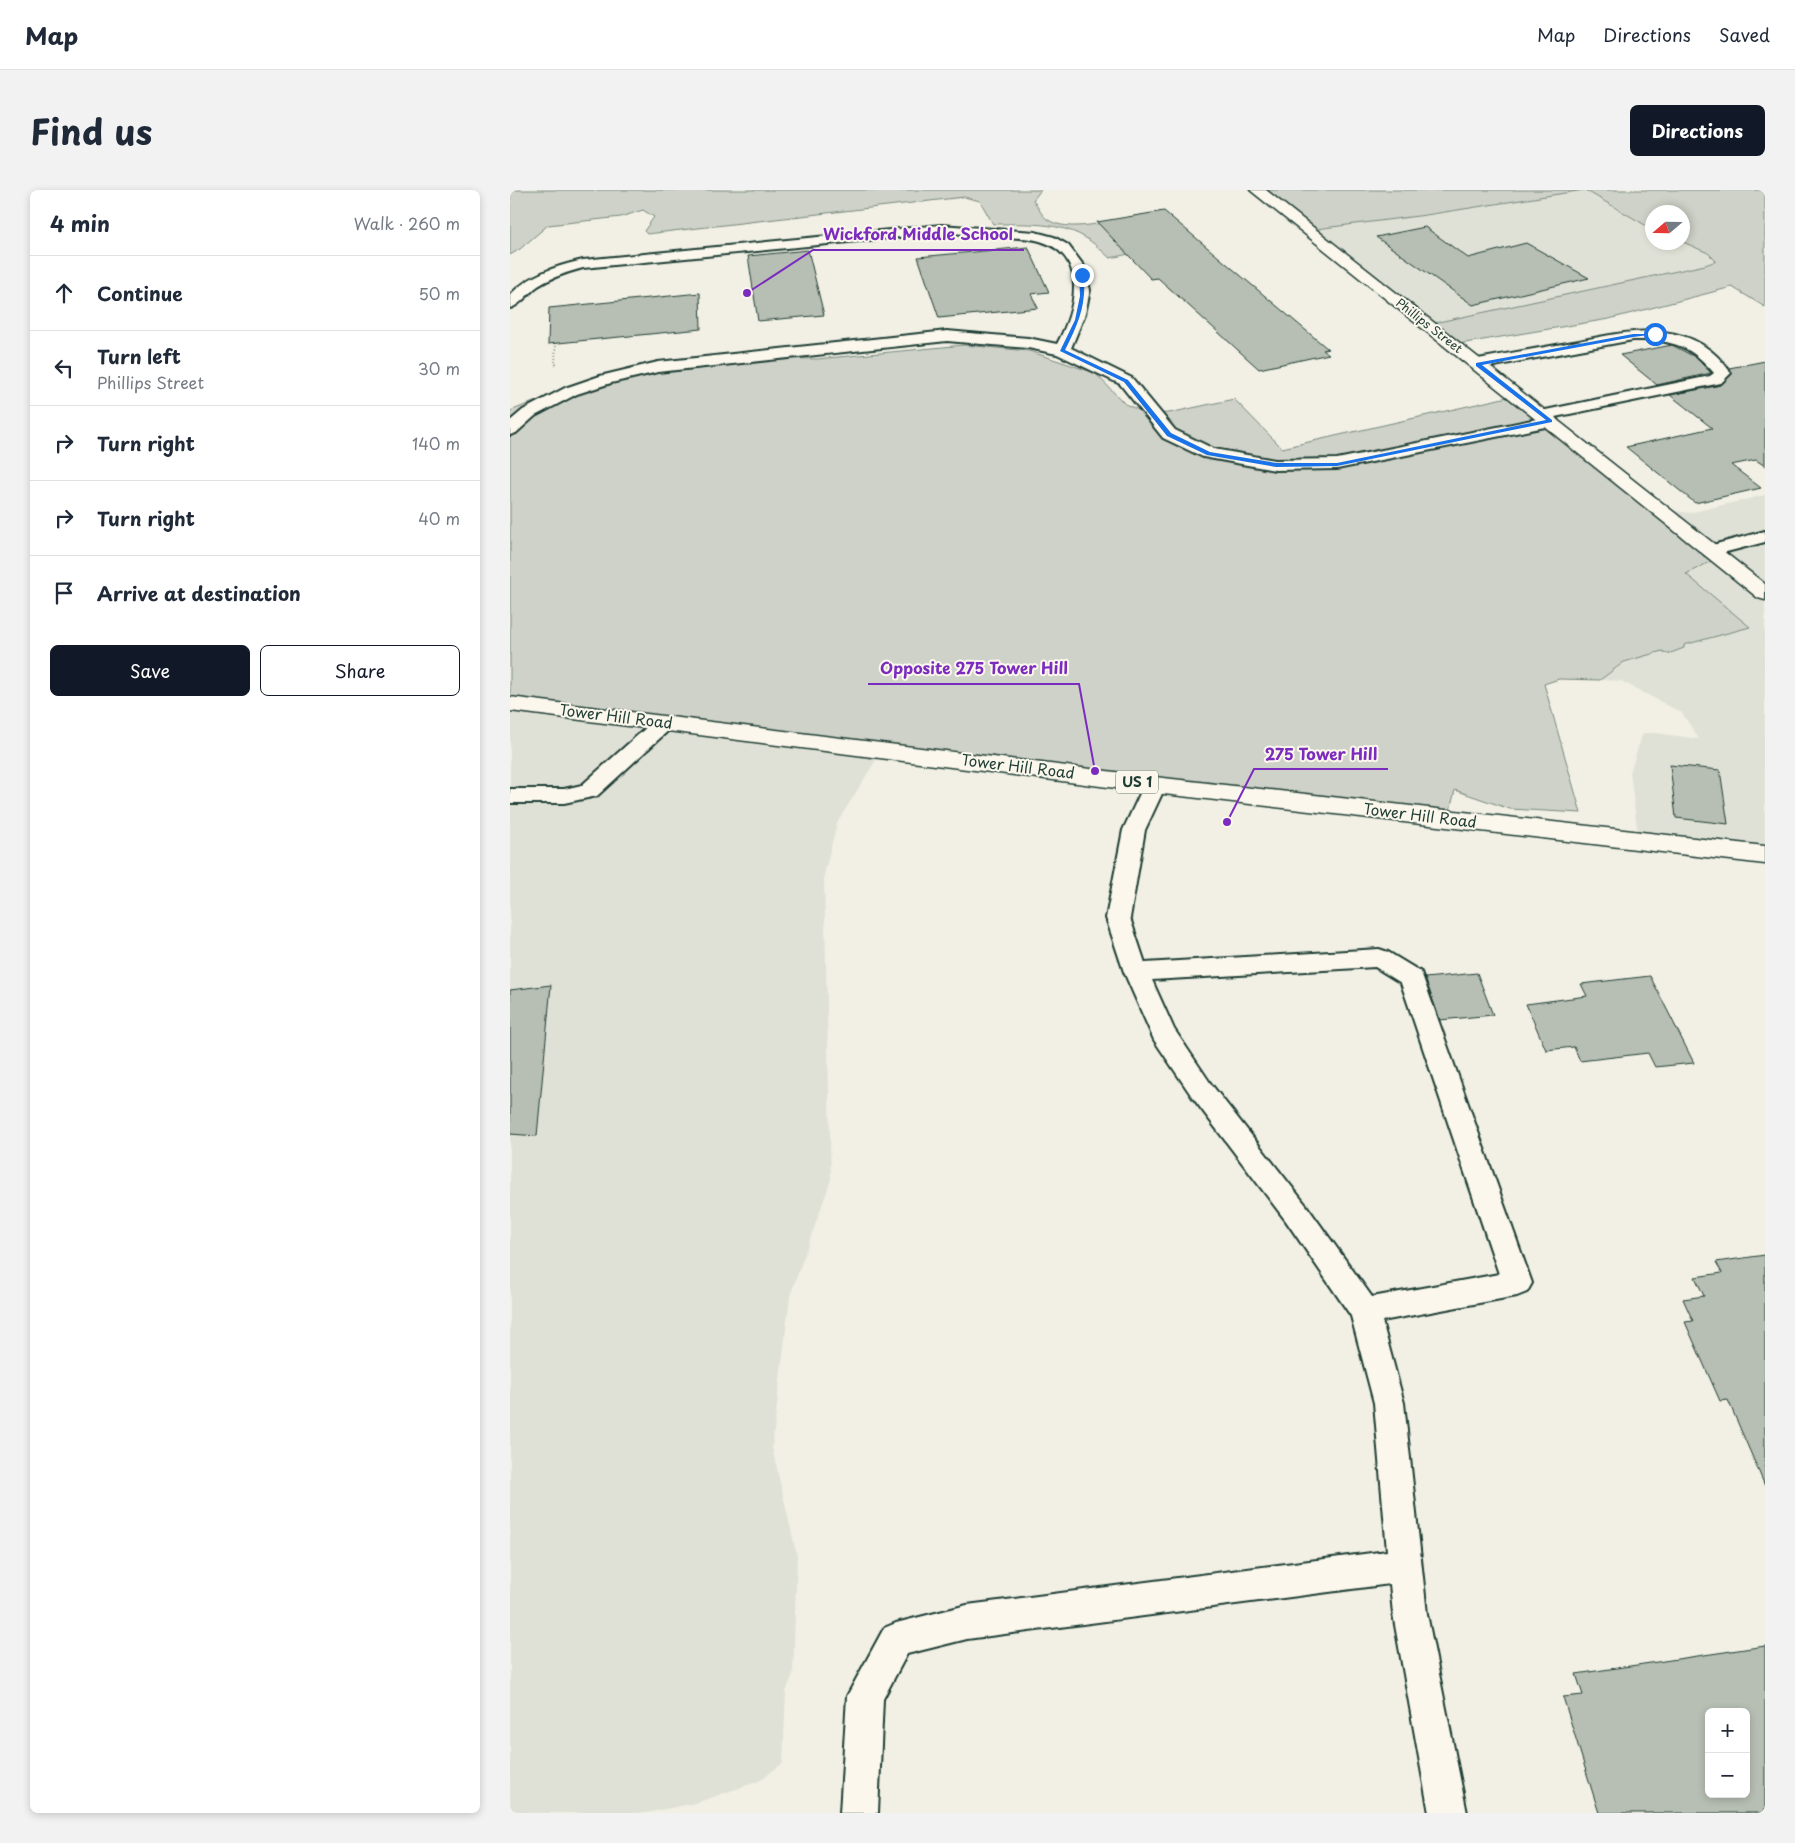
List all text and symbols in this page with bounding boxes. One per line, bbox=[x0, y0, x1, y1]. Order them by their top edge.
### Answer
text: Map bbox=[25, 17, 78, 53]
text: Map bbox=[1537, 21, 1575, 48]
text: Directions bbox=[1603, 21, 1691, 48]
text: Saved bbox=[1719, 21, 1770, 48]
text: Find us bbox=[30, 104, 152, 157]
button: Directions bbox=[1630, 105, 1765, 156]
north arrow bbox=[1645, 205, 1690, 250]
text: 4 min bbox=[50, 207, 110, 239]
text: Walk · 260 m bbox=[354, 211, 460, 235]
callout: Wickford Middle School bbox=[813, 219, 1024, 250]
text: Wickford Middle School bbox=[823, 221, 1013, 245]
route end bbox=[1071, 264, 1094, 287]
icon: ahead bbox=[50, 279, 78, 307]
text: Continue bbox=[97, 279, 183, 307]
text: 50 m bbox=[419, 281, 460, 305]
street label: Phillips Street bbox=[1392, 293, 1467, 357]
route start bbox=[1644, 323, 1667, 346]
text: Turn left bbox=[97, 342, 181, 370]
icon: left bbox=[50, 354, 78, 382]
text: 30 m bbox=[418, 356, 460, 380]
text: Phillips Street bbox=[97, 370, 204, 394]
icon: right bbox=[50, 429, 78, 457]
text: Turn right bbox=[97, 429, 195, 457]
text: 140 m bbox=[412, 431, 460, 455]
icon: right bbox=[50, 504, 78, 532]
text: Turn right bbox=[97, 504, 195, 532]
text: 40 m bbox=[418, 506, 460, 530]
icon: arrive bbox=[50, 579, 78, 607]
text: Arrive at destination bbox=[97, 579, 301, 607]
button: Save bbox=[50, 645, 250, 696]
button: Share bbox=[260, 645, 460, 696]
callout: Opposite 275 Tower Hill bbox=[868, 653, 1079, 684]
text: Opposite 275 Tower Hill bbox=[880, 655, 1068, 679]
street label: Tower Hill Road bbox=[558, 697, 674, 734]
callout: 275 Tower Hill bbox=[1254, 738, 1388, 769]
text: 275 Tower Hill bbox=[1265, 741, 1377, 765]
street label: Tower Hill Road bbox=[960, 747, 1076, 784]
road number: US 1 bbox=[1116, 770, 1158, 794]
street label: Tower Hill Road bbox=[1362, 796, 1478, 833]
map controls bbox=[1705, 1708, 1750, 1798]
button: + bbox=[1705, 1708, 1750, 1753]
button: − bbox=[1705, 1753, 1750, 1798]

